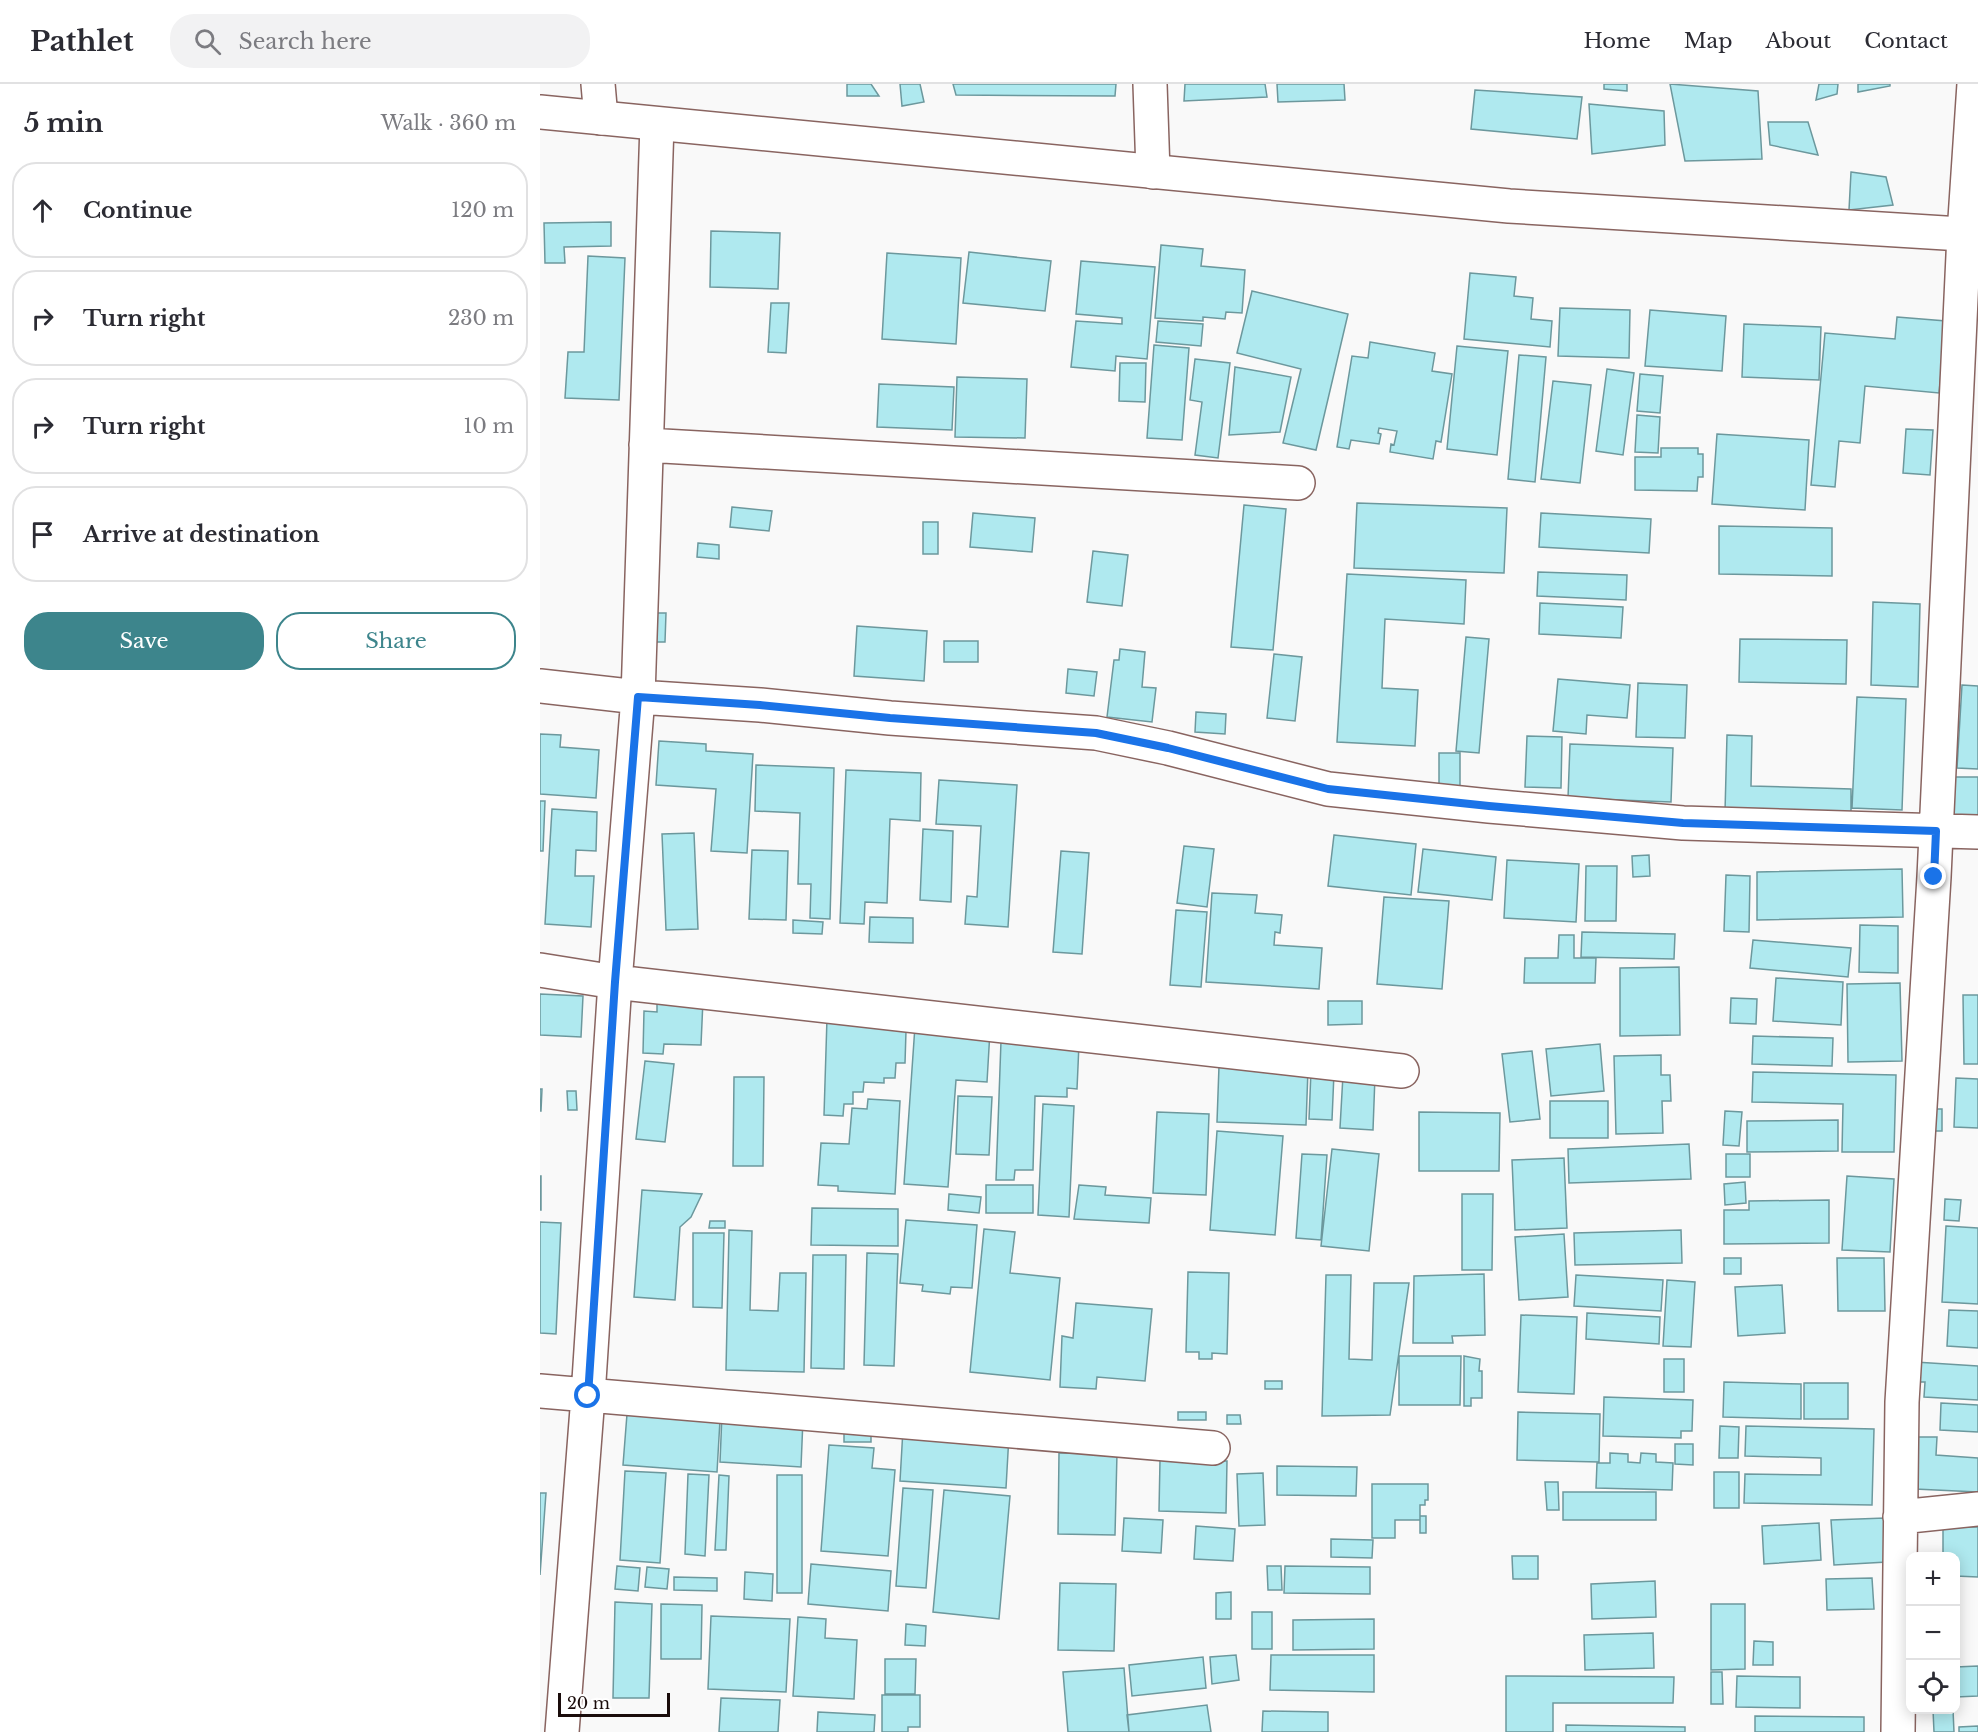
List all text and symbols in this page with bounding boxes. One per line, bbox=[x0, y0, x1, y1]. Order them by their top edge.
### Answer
search box bbox=[170, 14, 590, 68]
text: Pathlet bbox=[30, 24, 134, 59]
icon: search bbox=[191, 25, 224, 58]
text: Search here bbox=[239, 28, 372, 55]
text: Home bbox=[1584, 28, 1651, 54]
text: Map bbox=[1684, 28, 1732, 54]
text: About bbox=[1765, 28, 1831, 54]
text: Contact bbox=[1864, 28, 1948, 54]
text: 5 min bbox=[24, 107, 103, 139]
text: Walk · 360 m bbox=[381, 111, 516, 135]
icon: ahead bbox=[26, 194, 59, 227]
text: Continue bbox=[83, 197, 192, 224]
text: 120 m bbox=[451, 198, 514, 222]
icon: right bbox=[26, 302, 59, 335]
text: Turn right bbox=[83, 305, 205, 332]
text: 230 m bbox=[448, 306, 514, 330]
icon: right bbox=[26, 410, 59, 443]
text: Turn right bbox=[83, 413, 205, 440]
text: 10 m bbox=[464, 414, 514, 438]
icon: arrive bbox=[26, 518, 59, 551]
text: Arrive at destination bbox=[83, 521, 320, 548]
button: Save bbox=[24, 612, 264, 670]
button: Share bbox=[276, 612, 516, 670]
route end bbox=[1920, 863, 1946, 889]
route start bbox=[574, 1382, 600, 1408]
map controls bbox=[1906, 1552, 1960, 1714]
button: + bbox=[1906, 1552, 1960, 1606]
button: − bbox=[1906, 1606, 1960, 1660]
button: locate bbox=[1906, 1660, 1960, 1714]
scale bar bbox=[558, 1690, 670, 1718]
text: 20 m bbox=[567, 1693, 610, 1713]

